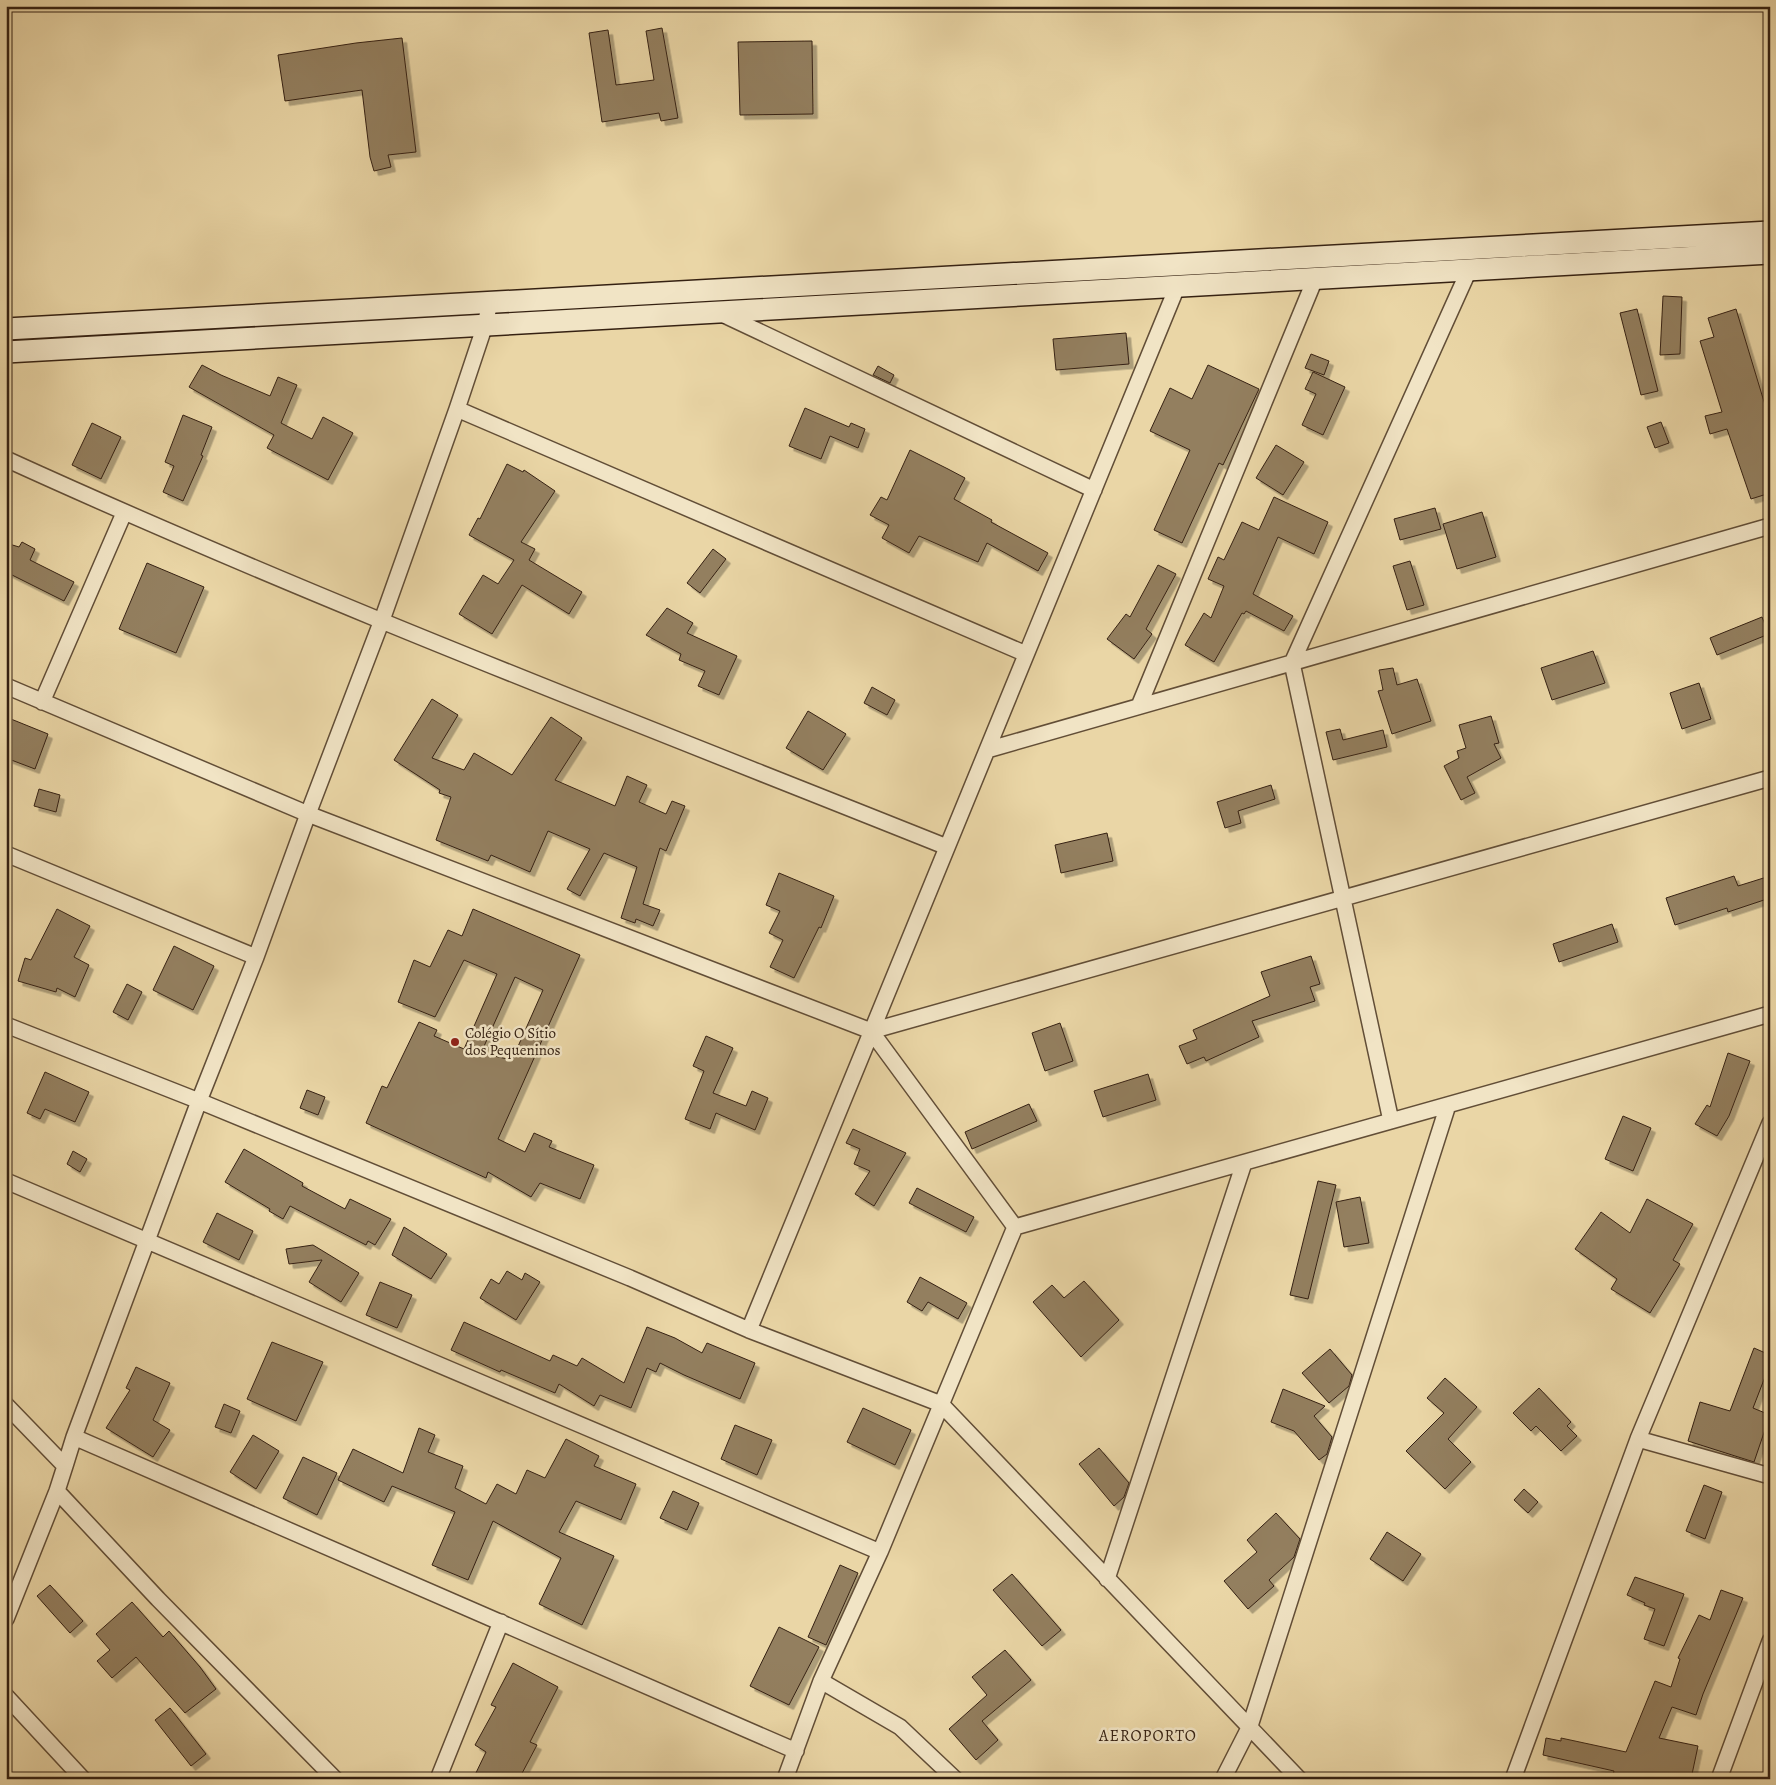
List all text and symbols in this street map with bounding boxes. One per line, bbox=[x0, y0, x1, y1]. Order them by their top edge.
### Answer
place label: Colégio O Sítio dos Pequeninos bbox=[465, 1023, 561, 1060]
marker: Colégio O Sítio dos Pequeninos bbox=[449, 1036, 461, 1048]
district label: AEROPORTO bbox=[1098, 1725, 1197, 1747]

